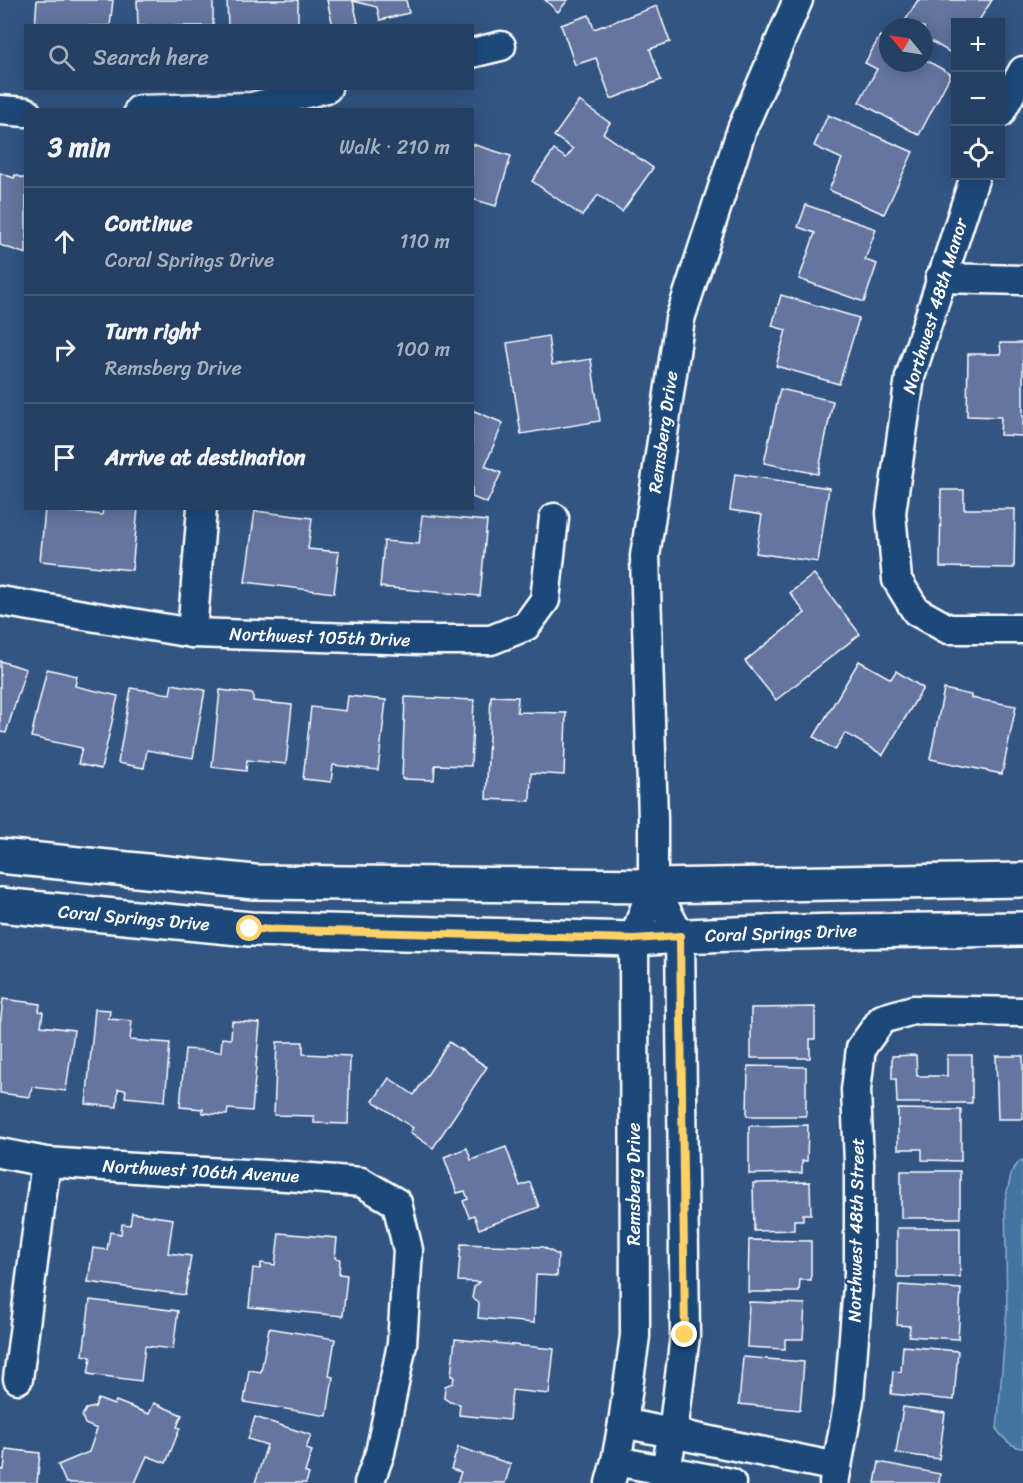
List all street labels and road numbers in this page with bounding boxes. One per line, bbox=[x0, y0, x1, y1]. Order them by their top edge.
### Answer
street label: Northwest 48th Manor bbox=[893, 213, 977, 398]
street label: Remsberg Drive bbox=[639, 369, 687, 495]
street label: Northwest 105th Drive bbox=[229, 618, 411, 656]
street label: Coral Springs Drive bbox=[57, 895, 211, 941]
street label: Coral Springs Drive bbox=[704, 914, 858, 952]
street label: Remsberg Drive bbox=[618, 1122, 650, 1246]
street label: Northwest 48th Street bbox=[838, 1137, 874, 1323]
street label: Northwest 106th Avenue bbox=[102, 1150, 300, 1192]

